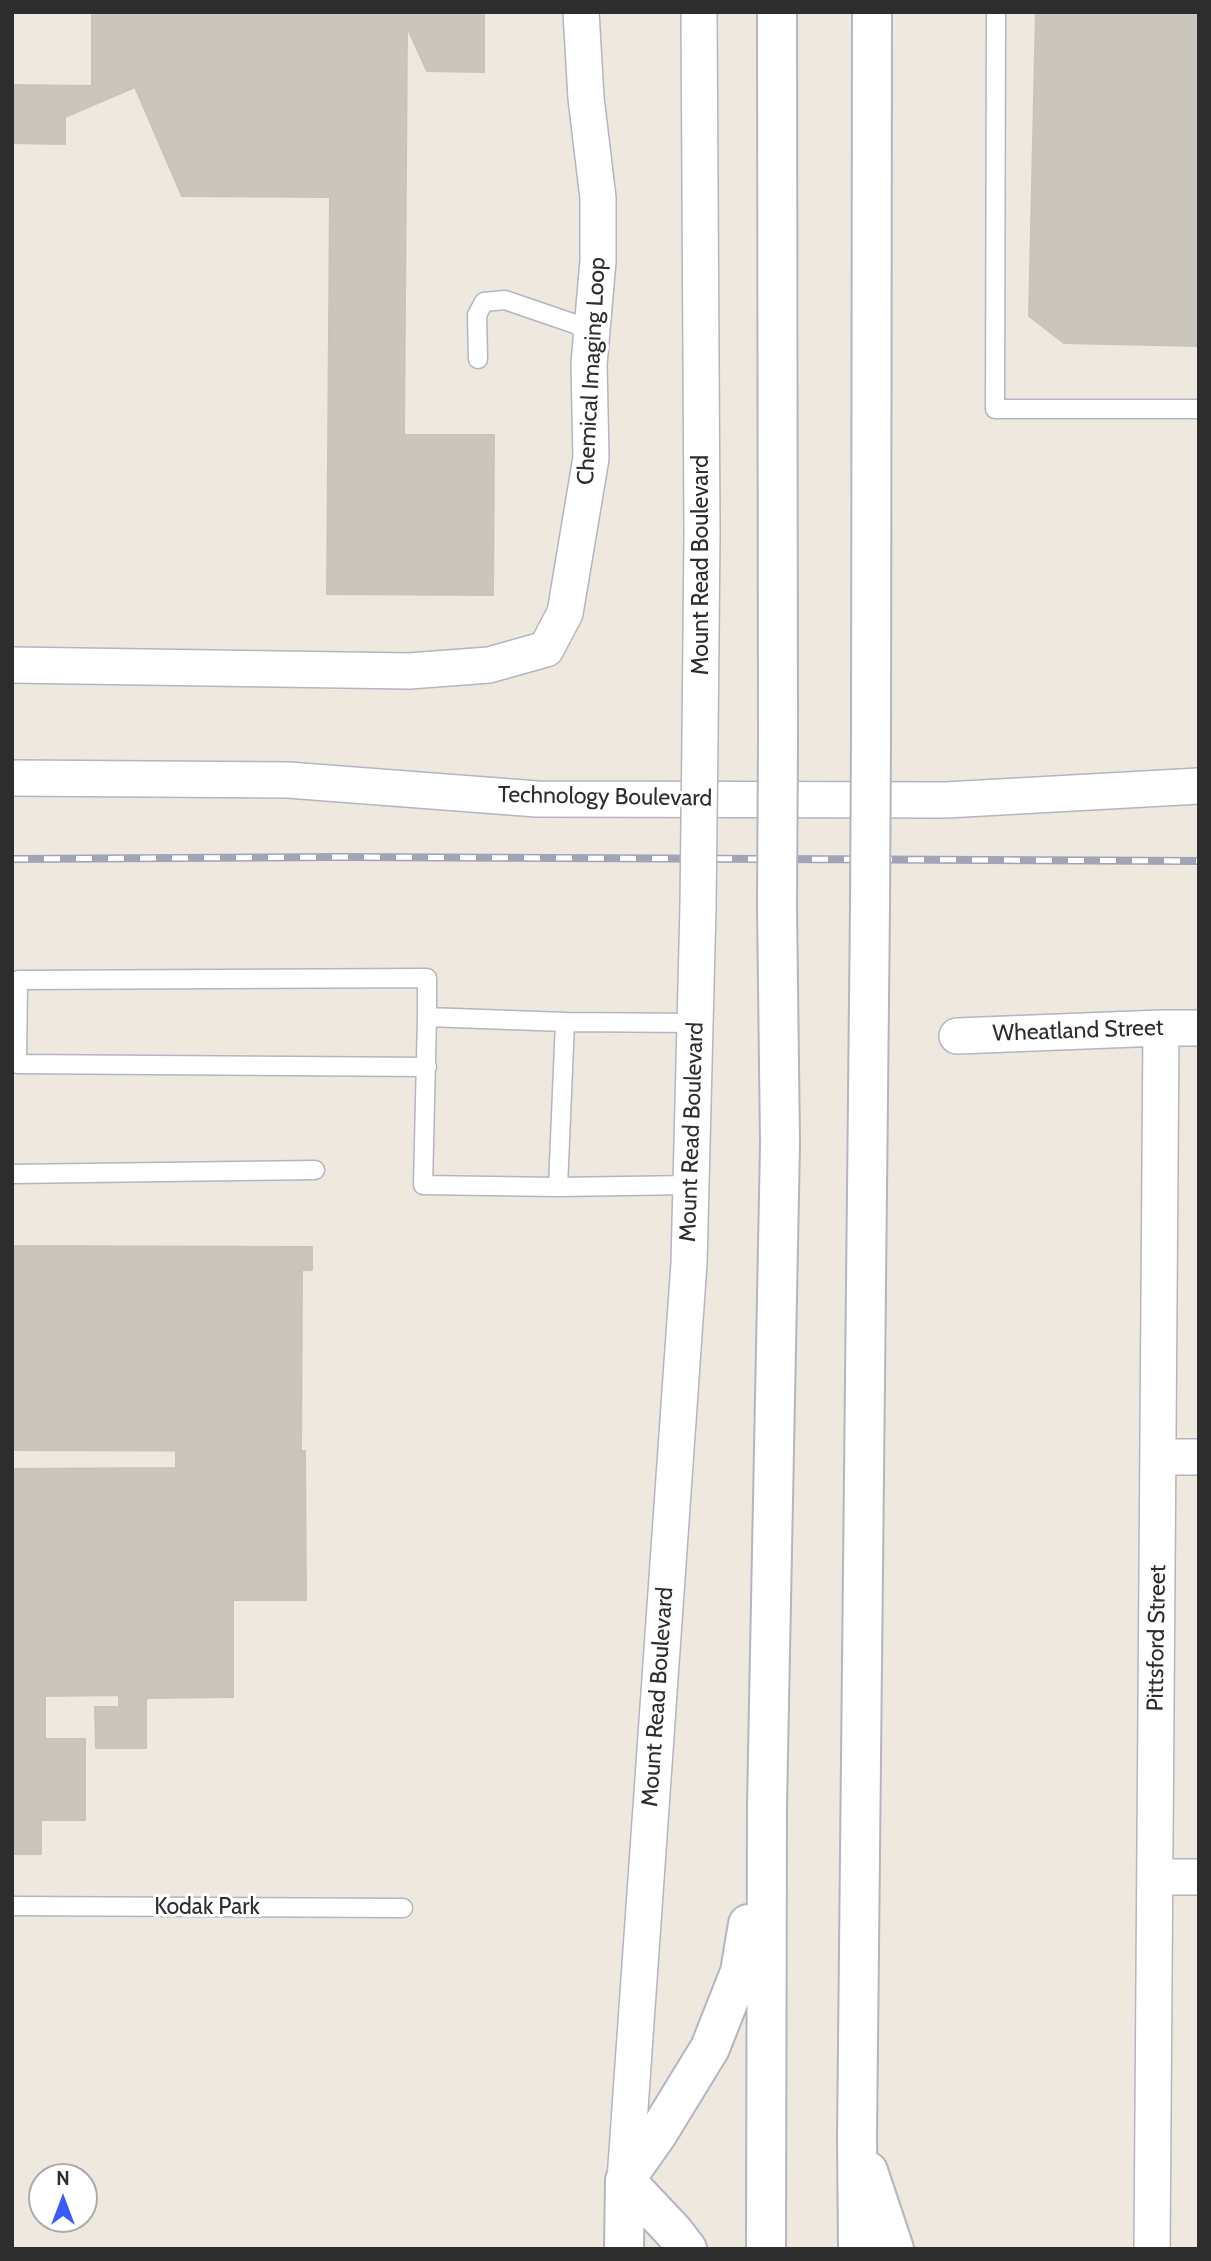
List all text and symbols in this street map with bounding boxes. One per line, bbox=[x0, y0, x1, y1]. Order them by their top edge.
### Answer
street label: Chemical Imaging Loop bbox=[572, 256, 612, 486]
street label: Mount Read Boulevard bbox=[687, 455, 715, 675]
street label: Technology Boulevard bbox=[498, 781, 712, 813]
street label: Wheatland Street bbox=[992, 1014, 1164, 1048]
street label: Mount Read Boulevard bbox=[674, 1021, 710, 1243]
street label: Pittsford Street bbox=[1142, 1564, 1172, 1712]
street label: Mount Read Boulevard bbox=[637, 1586, 679, 1808]
street label: Kodak Park bbox=[154, 1893, 260, 1921]
north arrow bbox=[28, 2163, 98, 2233]
text: N bbox=[56, 2167, 70, 2190]

